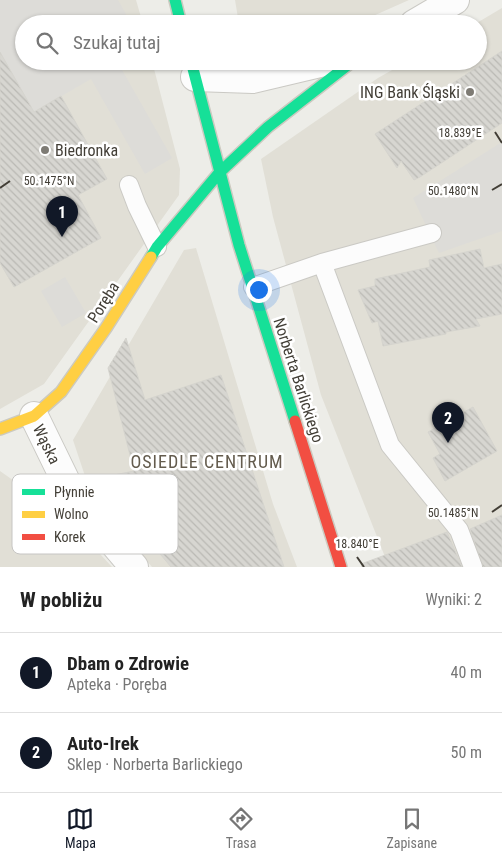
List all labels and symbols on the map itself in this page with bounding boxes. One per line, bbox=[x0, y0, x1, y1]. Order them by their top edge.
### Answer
place label: ING Bank Śląski bbox=[360, 83, 460, 102]
marker: ING Bank Śląski bbox=[464, 86, 476, 98]
text: 18.839°E bbox=[438, 126, 482, 140]
place label: Biedronka bbox=[55, 141, 118, 160]
marker: Biedronka bbox=[39, 144, 51, 156]
text: 50.1475°N bbox=[24, 174, 74, 188]
text: 50.1480°N bbox=[428, 184, 478, 198]
pin: 1 bbox=[46, 196, 78, 237]
your location bbox=[246, 277, 272, 303]
street label: Poręba bbox=[84, 278, 123, 326]
street label: Norberta Barlickiego bbox=[269, 315, 328, 445]
pin: 2 bbox=[432, 402, 464, 443]
street label: Wąska bbox=[29, 421, 64, 467]
district label: OSIEDLE CENTRUM bbox=[130, 451, 284, 472]
legend bbox=[12, 474, 178, 554]
text: Płynnie bbox=[54, 484, 95, 500]
text: Wolno bbox=[54, 506, 89, 522]
text: 50.1485°N bbox=[428, 506, 478, 520]
text: Korek bbox=[54, 529, 86, 545]
text: 18.840°E bbox=[335, 537, 379, 551]

